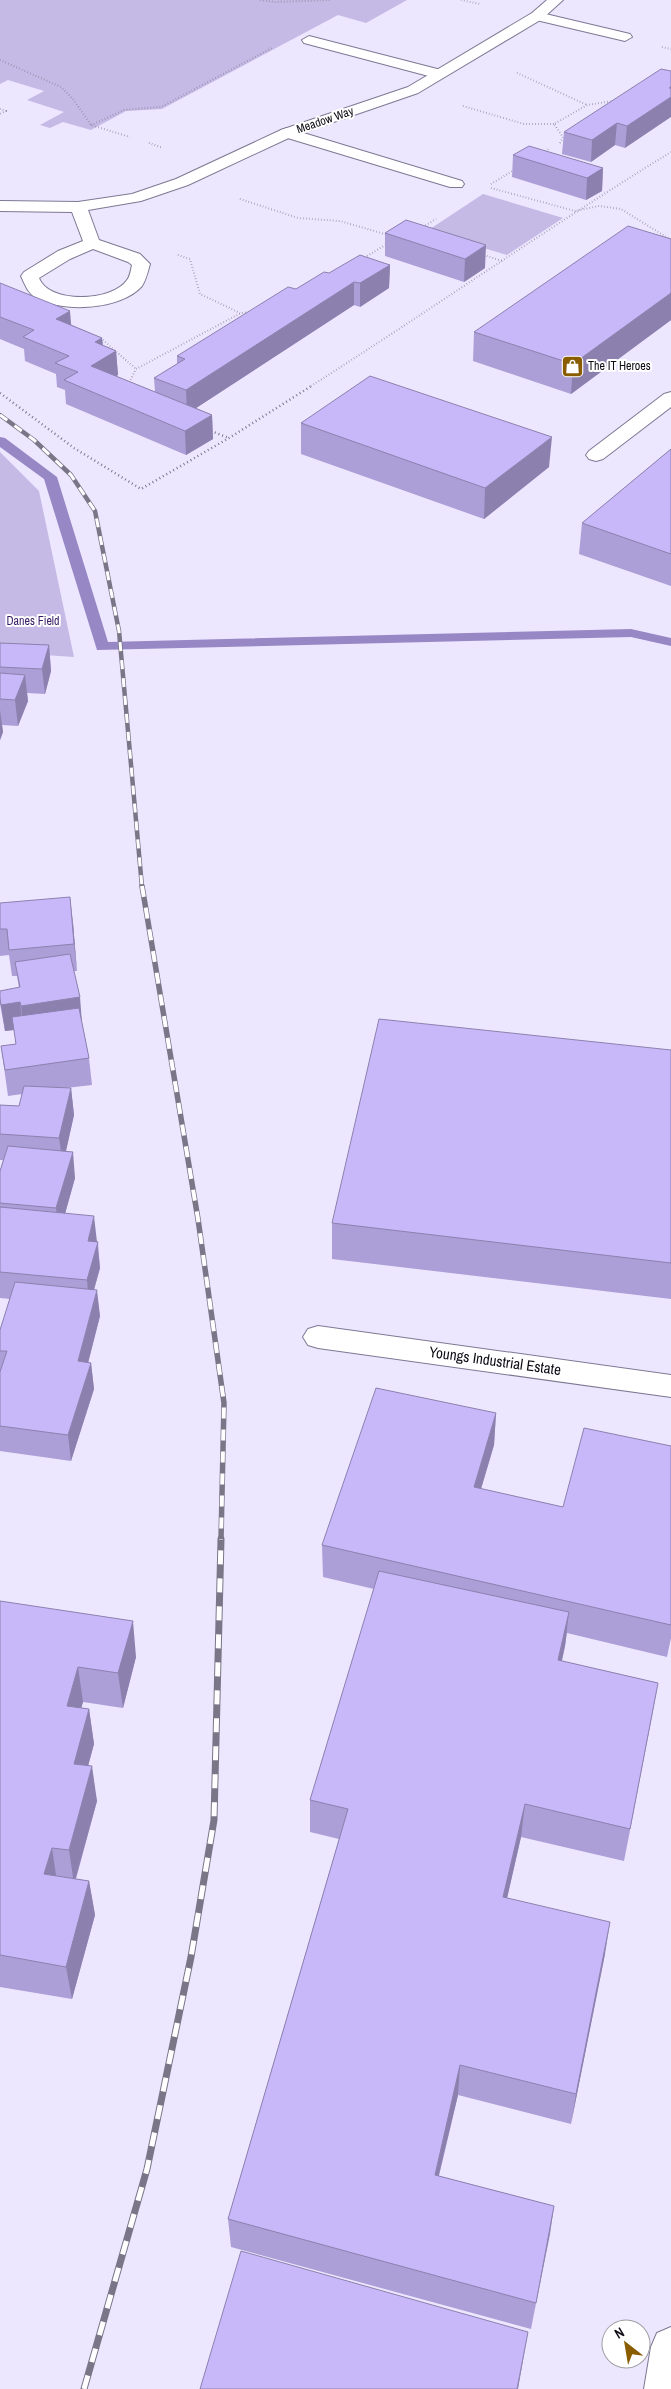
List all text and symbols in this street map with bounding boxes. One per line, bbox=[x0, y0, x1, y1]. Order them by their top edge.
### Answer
street label: Meadow Way bbox=[294, 103, 356, 137]
shop icon: The IT Heroes bbox=[560, 354, 584, 378]
place label: The IT Heroes bbox=[588, 358, 651, 374]
park label: Danes Field bbox=[6, 613, 60, 629]
street label: Youngs Industrial Estate bbox=[428, 1341, 563, 1380]
north arrow bbox=[601, 2319, 651, 2369]
text: N bbox=[611, 2323, 627, 2343]

